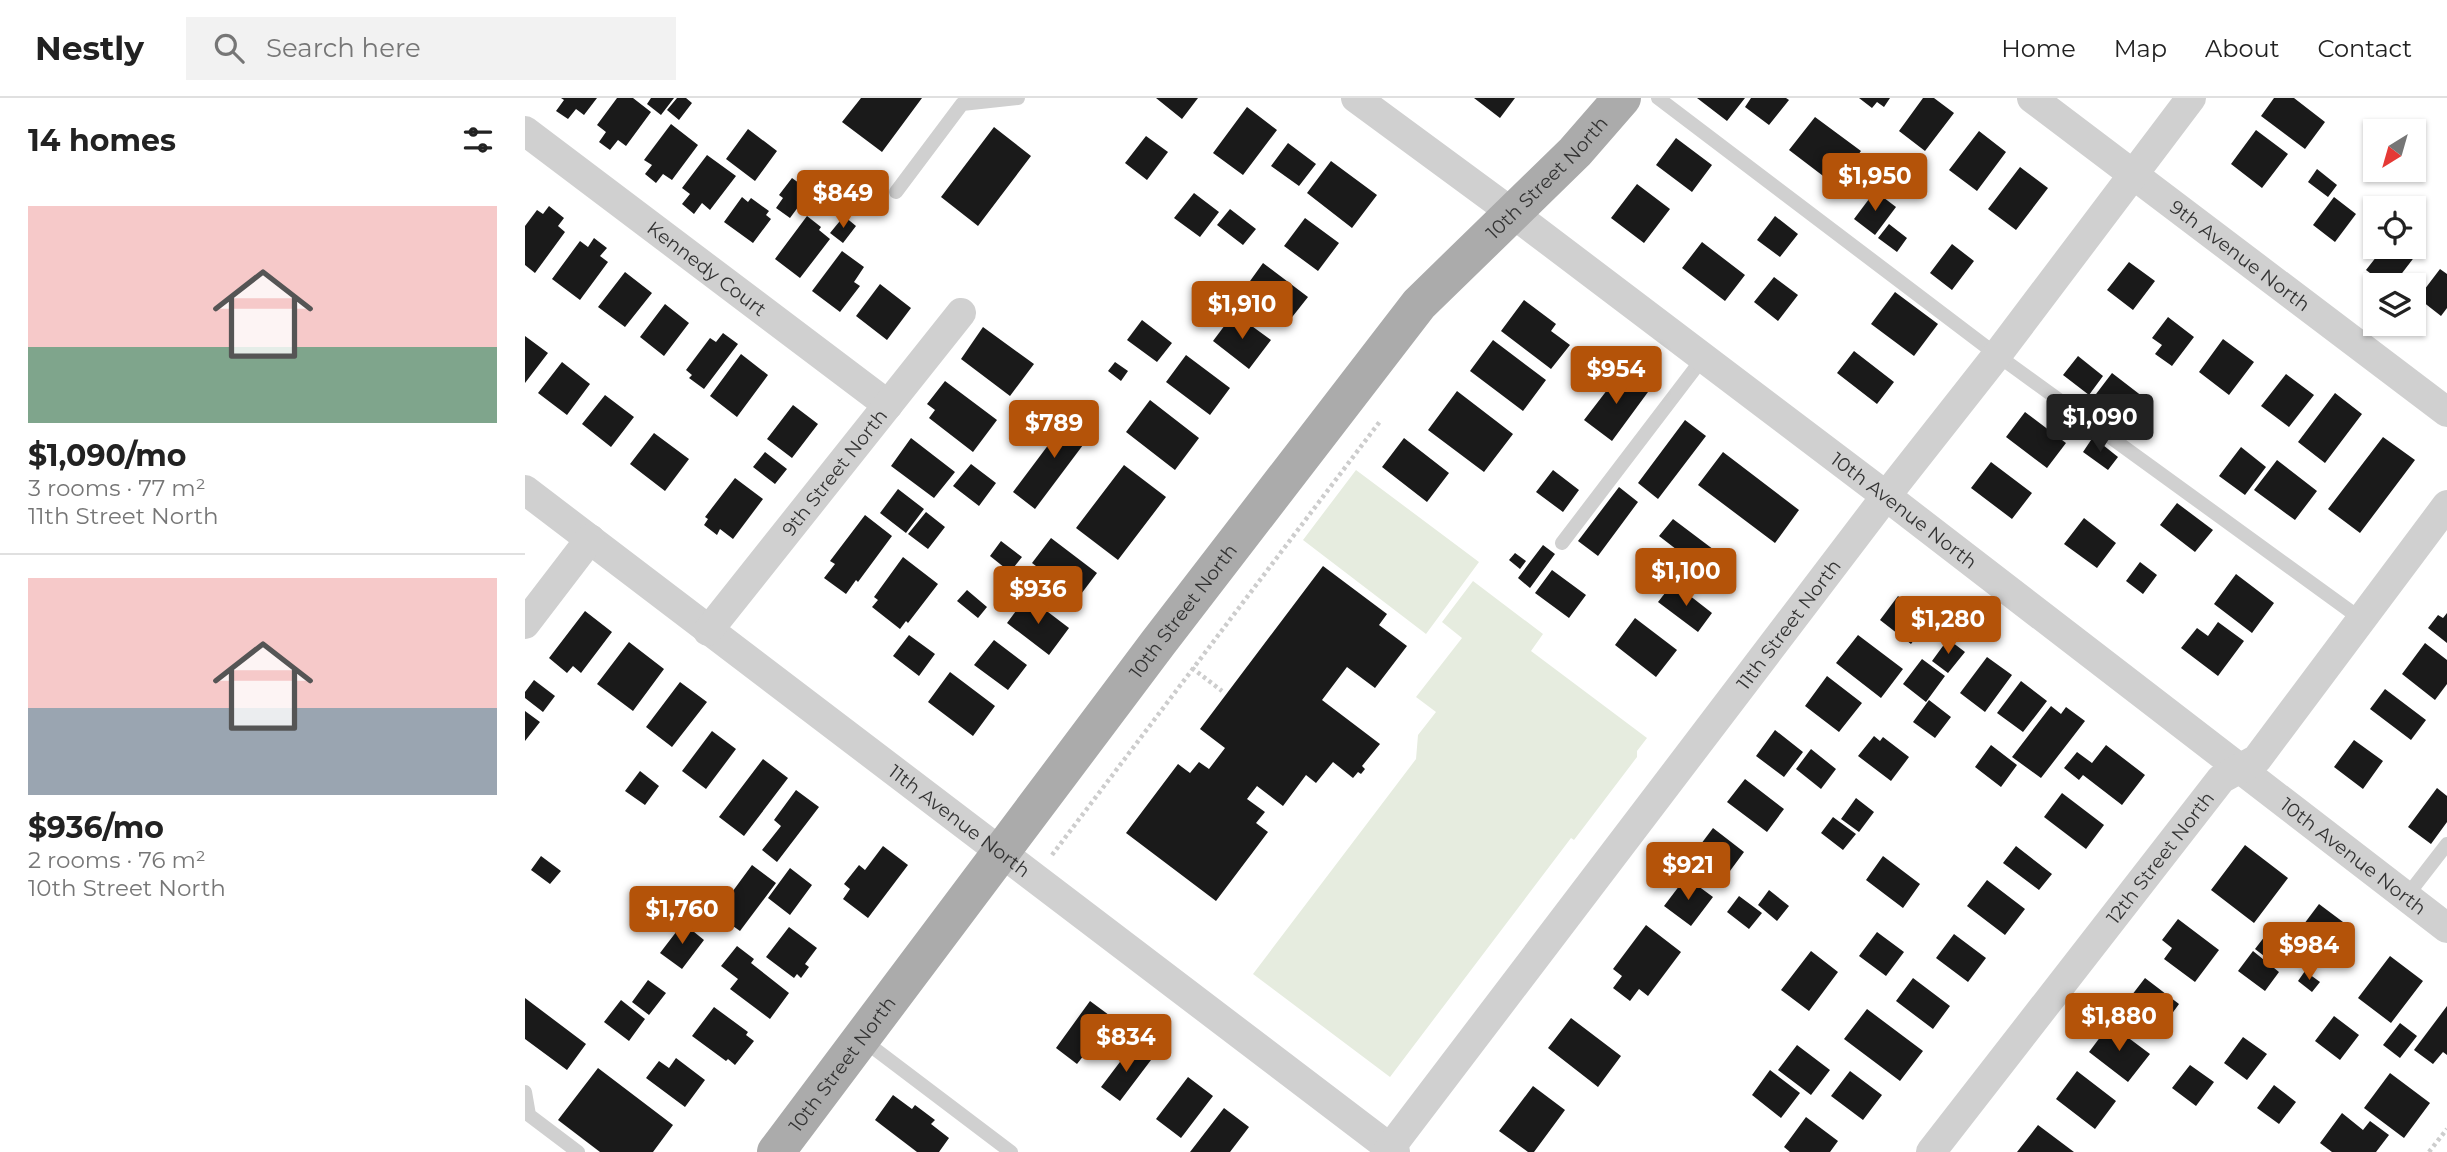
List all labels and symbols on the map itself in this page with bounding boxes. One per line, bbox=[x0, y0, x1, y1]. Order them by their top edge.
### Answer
street label: 10th Street North bbox=[1481, 111, 1612, 244]
north arrow bbox=[2363, 119, 2425, 182]
pin: $1,950 bbox=[1818, 153, 1932, 213]
pin: $849 bbox=[802, 170, 884, 230]
street label: 9th Avenue North bbox=[2165, 195, 2315, 316]
street label: Kennedy Court bbox=[643, 216, 771, 321]
pin: $1,910 bbox=[1185, 282, 1299, 341]
pin: $954 bbox=[1575, 346, 1657, 406]
pin: $1,090 bbox=[2043, 394, 2157, 454]
pin: $789 bbox=[1013, 400, 1095, 460]
street label: 9th Street North bbox=[777, 404, 892, 540]
street label: 10th Avenue North bbox=[1827, 447, 1982, 574]
street label: 10th Street North bbox=[1124, 539, 1242, 683]
pin: $1,100 bbox=[1629, 548, 1743, 608]
street label: 11th Street North bbox=[1732, 555, 1845, 694]
pin: $936 bbox=[997, 566, 1079, 626]
pin: $1,280 bbox=[1891, 596, 2005, 656]
street label: 11th Avenue North bbox=[884, 759, 1035, 882]
street label: 12th Street North bbox=[2101, 787, 2219, 928]
street label: 10th Avenue North bbox=[2276, 793, 2431, 919]
pin: $921 bbox=[1647, 842, 1729, 902]
pin: $1,760 bbox=[625, 886, 739, 946]
pin: $984 bbox=[2268, 922, 2350, 982]
street label: 10th Street North bbox=[784, 992, 900, 1136]
pin: $1,880 bbox=[2062, 993, 2176, 1053]
pin: $834 bbox=[1085, 1014, 1167, 1074]

